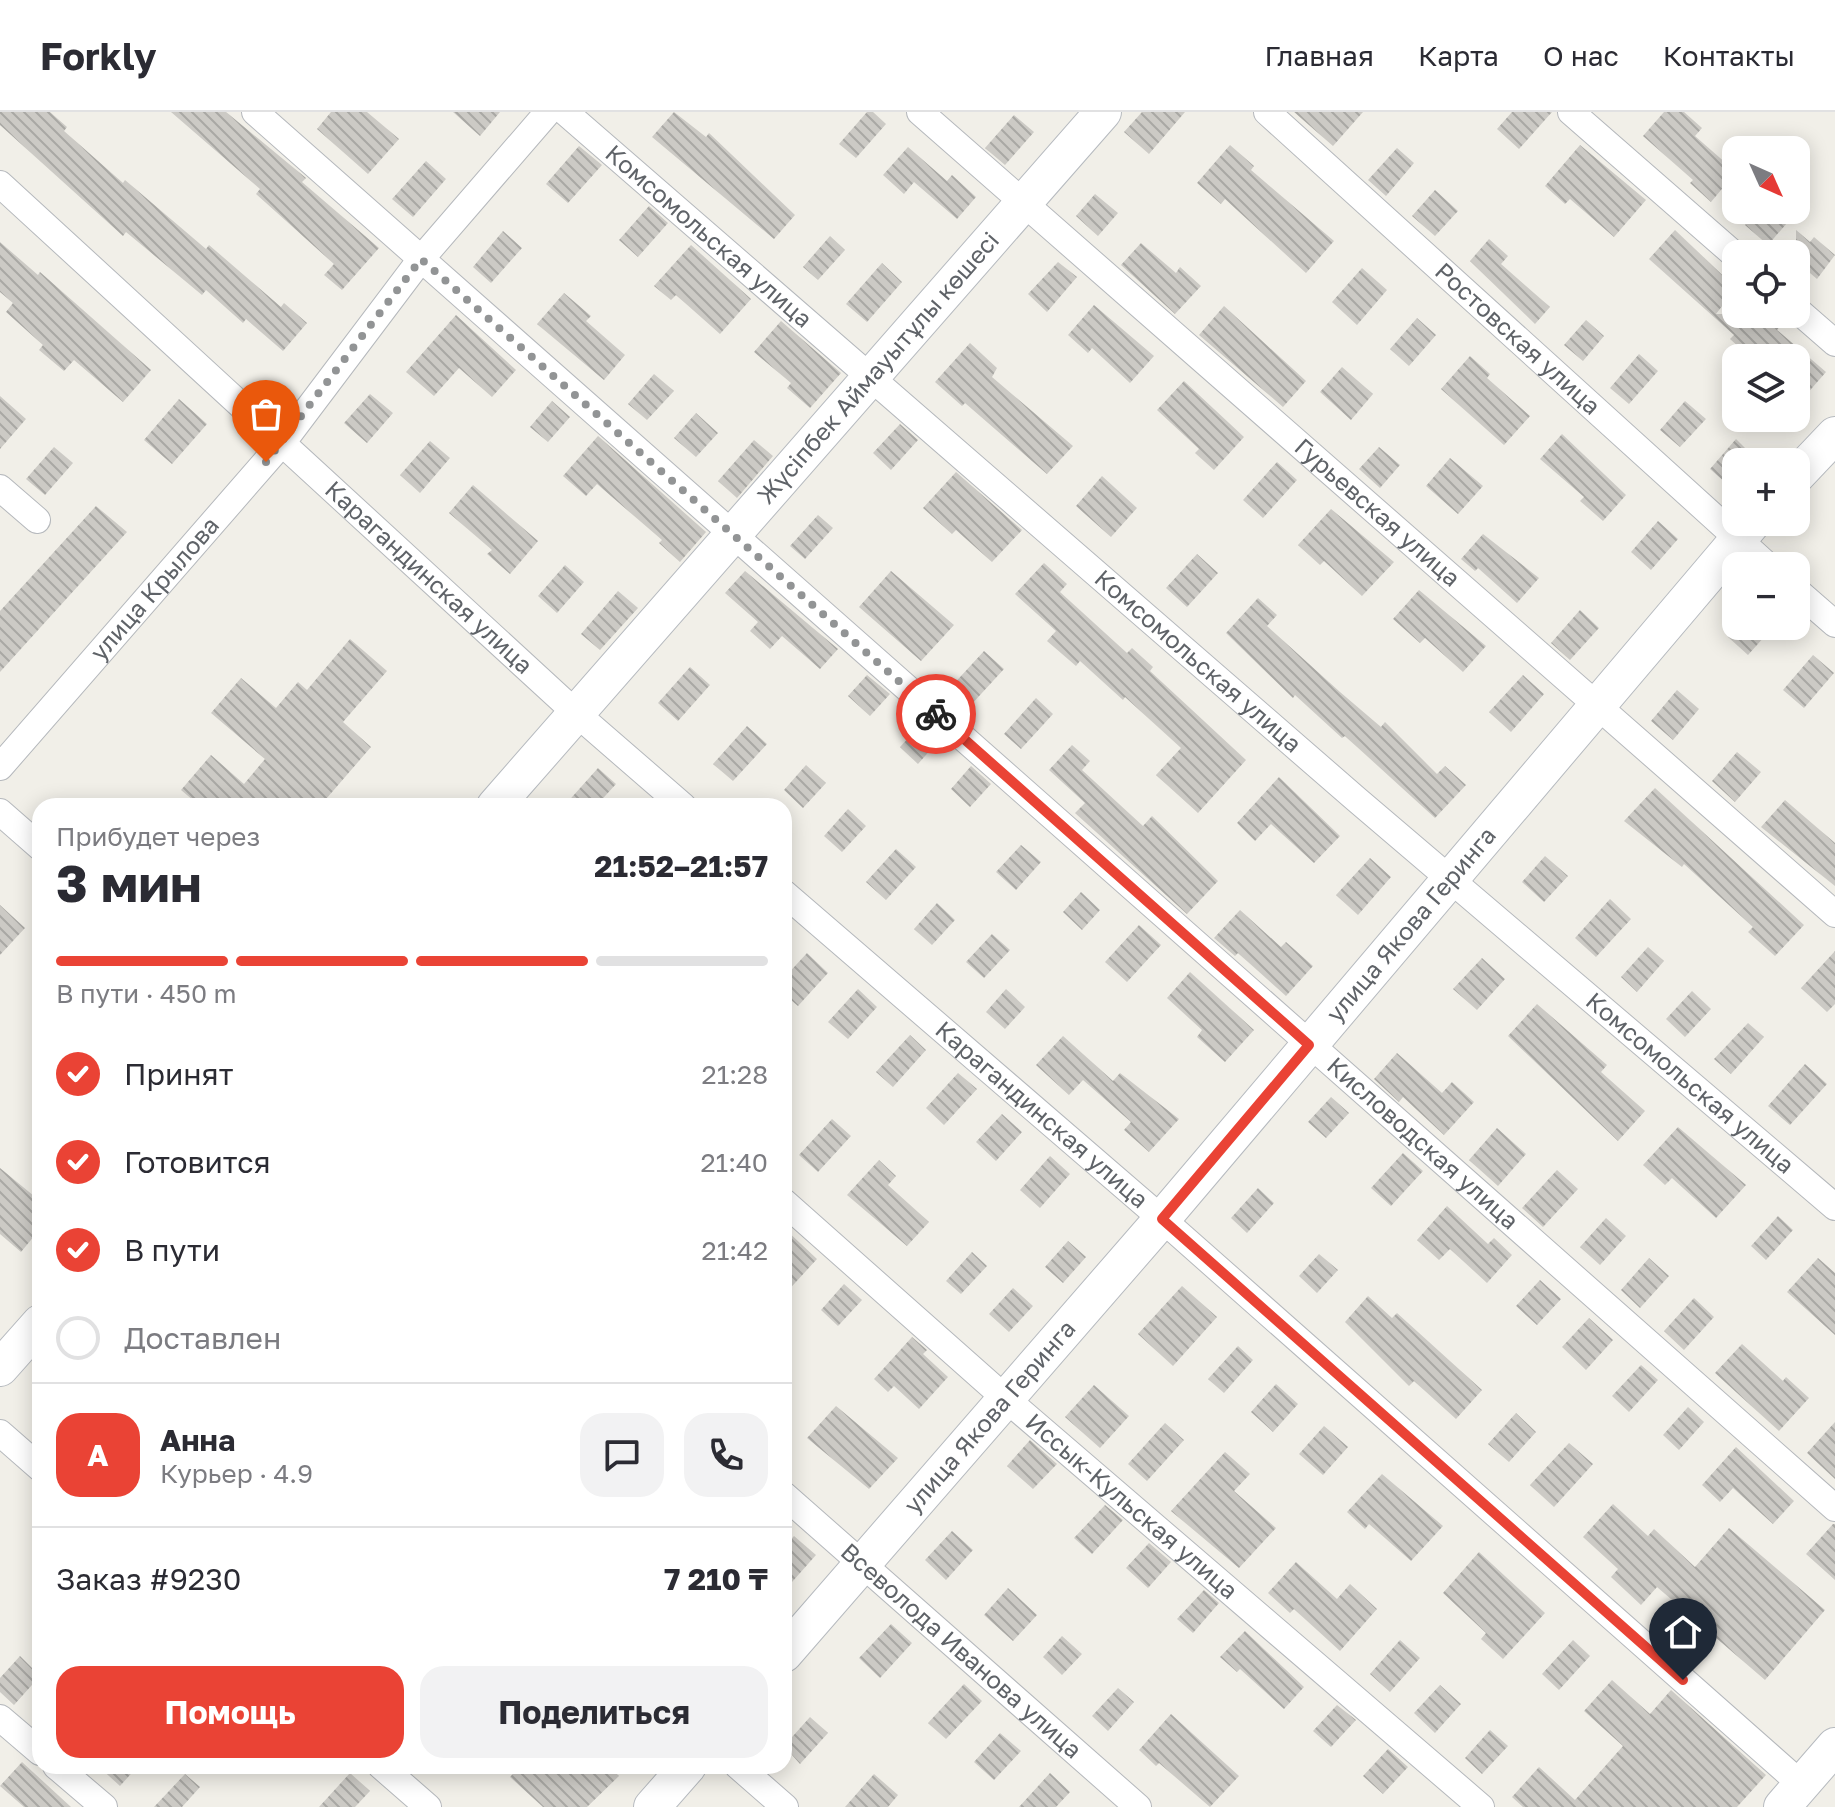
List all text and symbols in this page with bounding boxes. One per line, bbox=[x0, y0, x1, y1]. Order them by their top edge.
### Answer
text: Forkly bbox=[40, 33, 157, 78]
text: Главная bbox=[1264, 39, 1374, 72]
text: Карта bbox=[1418, 39, 1499, 72]
text: О нас bbox=[1543, 39, 1619, 72]
text: Контакты bbox=[1663, 39, 1795, 72]
north arrow bbox=[1722, 136, 1810, 224]
map controls bbox=[1722, 136, 1810, 640]
street label: Комсомольская улица bbox=[600, 138, 819, 333]
street label: Жүсіпбек Аймауытұлы көшесі bbox=[751, 225, 1004, 509]
button: locate bbox=[1722, 240, 1810, 328]
street label: Ростовская улица bbox=[1430, 256, 1607, 420]
button: layers bbox=[1722, 344, 1810, 432]
pin bbox=[232, 380, 300, 462]
icon: bag bbox=[244, 392, 288, 436]
street label: Гурьевская улица bbox=[1290, 431, 1467, 592]
button: + bbox=[1722, 448, 1810, 536]
street label: Карагандинская улица bbox=[320, 474, 539, 679]
street label: улица Крылова bbox=[83, 510, 224, 666]
button: − bbox=[1722, 552, 1810, 640]
street label: Комсомольская улица bbox=[1089, 563, 1308, 758]
courier bbox=[896, 674, 976, 754]
icon: bike bbox=[914, 692, 958, 736]
street label: улица Якова Геринга bbox=[1320, 820, 1501, 1027]
text: Прибудет через bbox=[56, 821, 260, 852]
text: 21:52–21:57 bbox=[594, 848, 768, 884]
text: 3 мин bbox=[56, 851, 202, 913]
text: В пути · 450 m bbox=[56, 978, 237, 1009]
street label: Комсомольская улица bbox=[1581, 985, 1801, 1179]
street label: Карагандинская улица bbox=[930, 1014, 1155, 1213]
street label: Кисловодская улица bbox=[1322, 1050, 1525, 1235]
icon: check bbox=[56, 1052, 100, 1096]
text: Принят bbox=[124, 1056, 233, 1092]
text: 21:28 bbox=[702, 1059, 768, 1090]
icon: check bbox=[56, 1140, 100, 1184]
text: Готовится bbox=[124, 1144, 271, 1180]
text: 21:40 bbox=[701, 1147, 768, 1178]
icon: check bbox=[56, 1228, 100, 1272]
text: В пути bbox=[124, 1232, 220, 1268]
text: 21:42 bbox=[702, 1235, 768, 1266]
street label: улица Якова Геринга bbox=[897, 1313, 1081, 1519]
text: Доставлен bbox=[124, 1320, 281, 1356]
street label: Иссык-Кульская улица bbox=[1021, 1406, 1244, 1604]
button: chat bbox=[580, 1413, 664, 1497]
button: phone bbox=[684, 1413, 768, 1497]
text: Анна bbox=[160, 1422, 235, 1458]
text: А bbox=[87, 1437, 109, 1473]
text: Курьер · 4.9 bbox=[160, 1458, 313, 1489]
street label: Всеволода Иванова улица bbox=[836, 1536, 1088, 1764]
text: Заказ #9230 bbox=[56, 1561, 241, 1597]
text: 7 210 ₸ bbox=[664, 1561, 768, 1597]
pin bbox=[1649, 1598, 1717, 1680]
icon: home bbox=[1661, 1610, 1705, 1654]
button: Помощь bbox=[56, 1666, 404, 1758]
button: Поделиться bbox=[420, 1666, 768, 1758]

